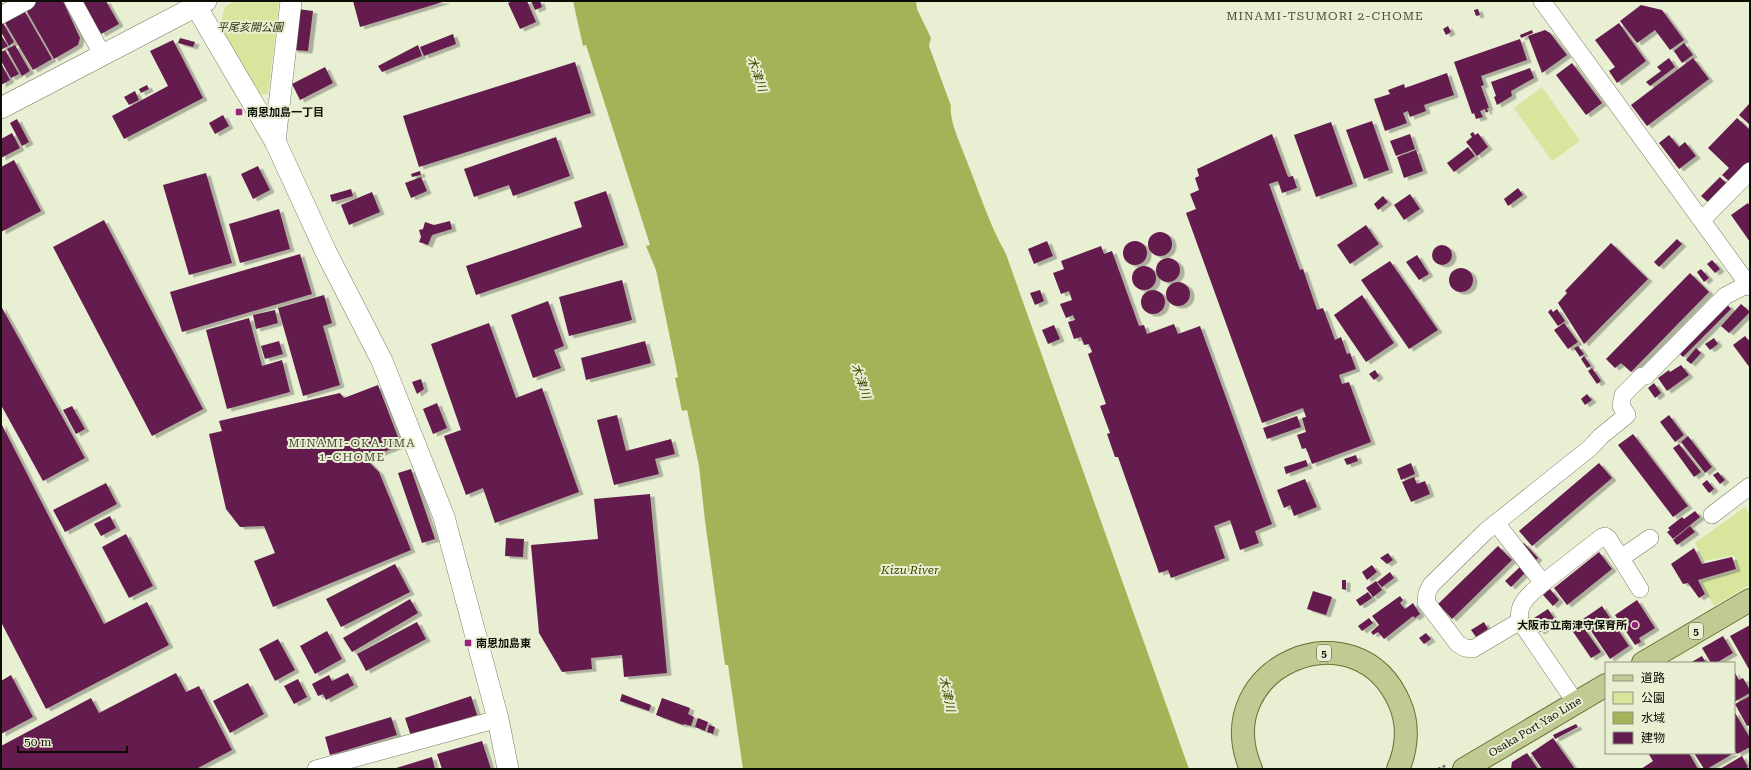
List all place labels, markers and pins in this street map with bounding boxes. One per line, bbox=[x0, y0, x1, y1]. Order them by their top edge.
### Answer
place label: 南恩加島一丁目 bbox=[247, 106, 324, 119]
marker: 南恩加島一丁目 bbox=[234, 107, 244, 117]
place label: 大阪市立南津守保育所 bbox=[1517, 619, 1627, 632]
marker: 大阪市立南津守保育所 bbox=[1630, 620, 1640, 630]
place label: 南恩加島東 bbox=[476, 637, 531, 650]
marker: 南恩加島東 bbox=[463, 638, 473, 648]

